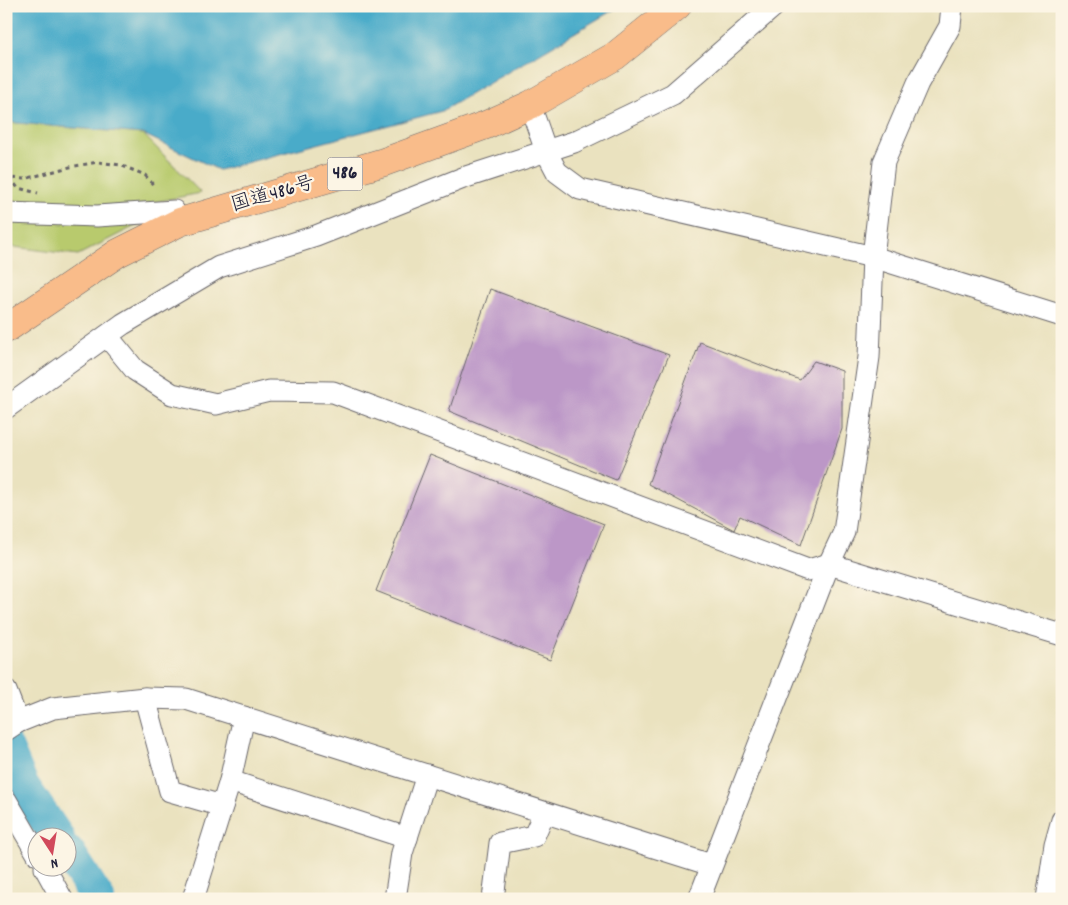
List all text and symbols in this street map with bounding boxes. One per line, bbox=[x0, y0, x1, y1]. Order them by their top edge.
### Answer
road number: 486 bbox=[328, 157, 362, 190]
street label: 国道486号 bbox=[228, 170, 318, 220]
north arrow bbox=[28, 828, 78, 878]
text: N bbox=[49, 852, 60, 873]

